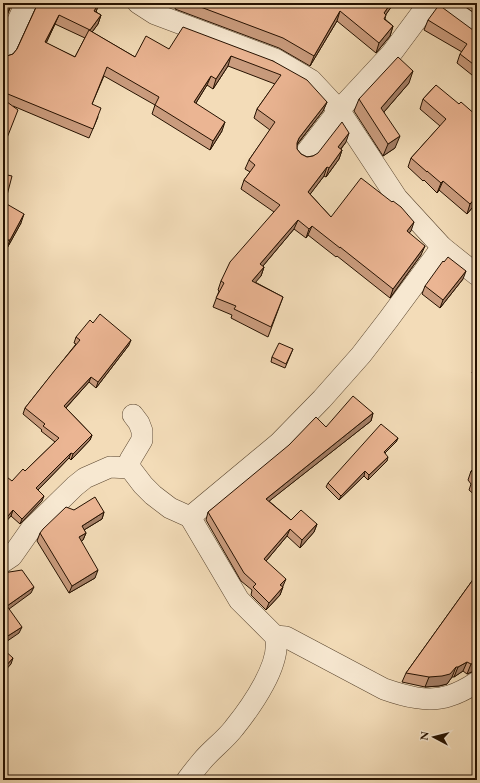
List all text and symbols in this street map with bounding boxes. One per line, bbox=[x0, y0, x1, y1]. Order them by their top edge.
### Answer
north arrow bbox=[414, 717, 454, 757]
text: N bbox=[417, 730, 432, 741]

